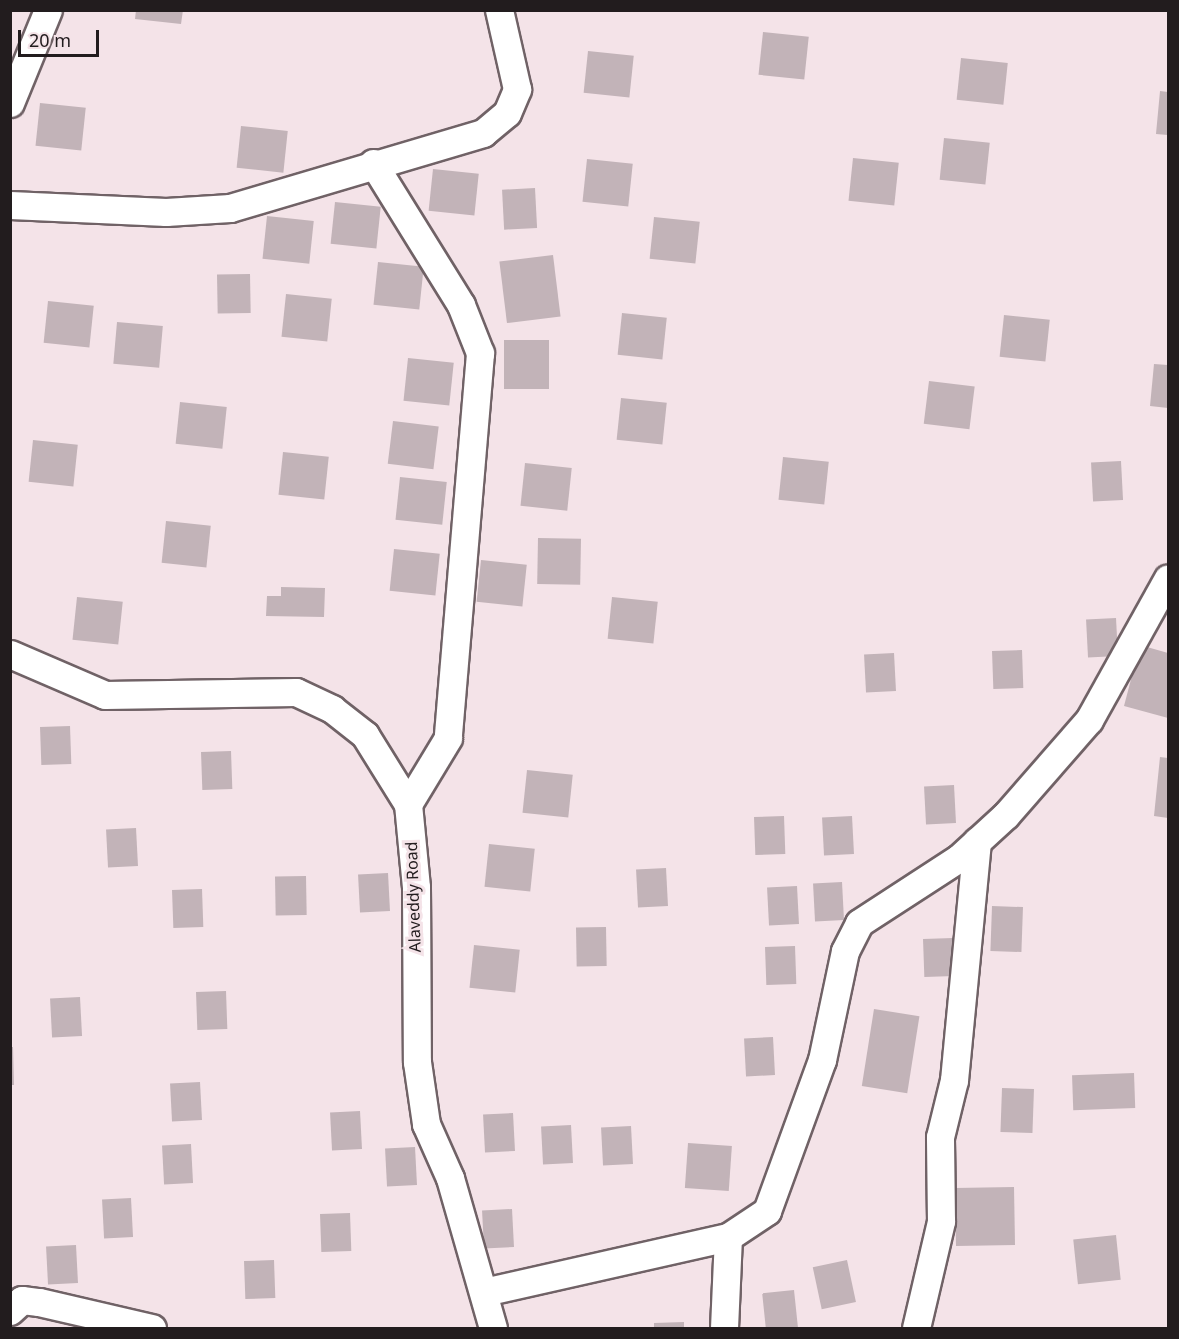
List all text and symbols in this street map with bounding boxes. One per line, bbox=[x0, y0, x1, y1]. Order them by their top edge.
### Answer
scale bar bbox=[21, 18, 102, 56]
text: 20 m bbox=[29, 28, 71, 52]
street label: Alaveddy Road bbox=[401, 841, 425, 953]

